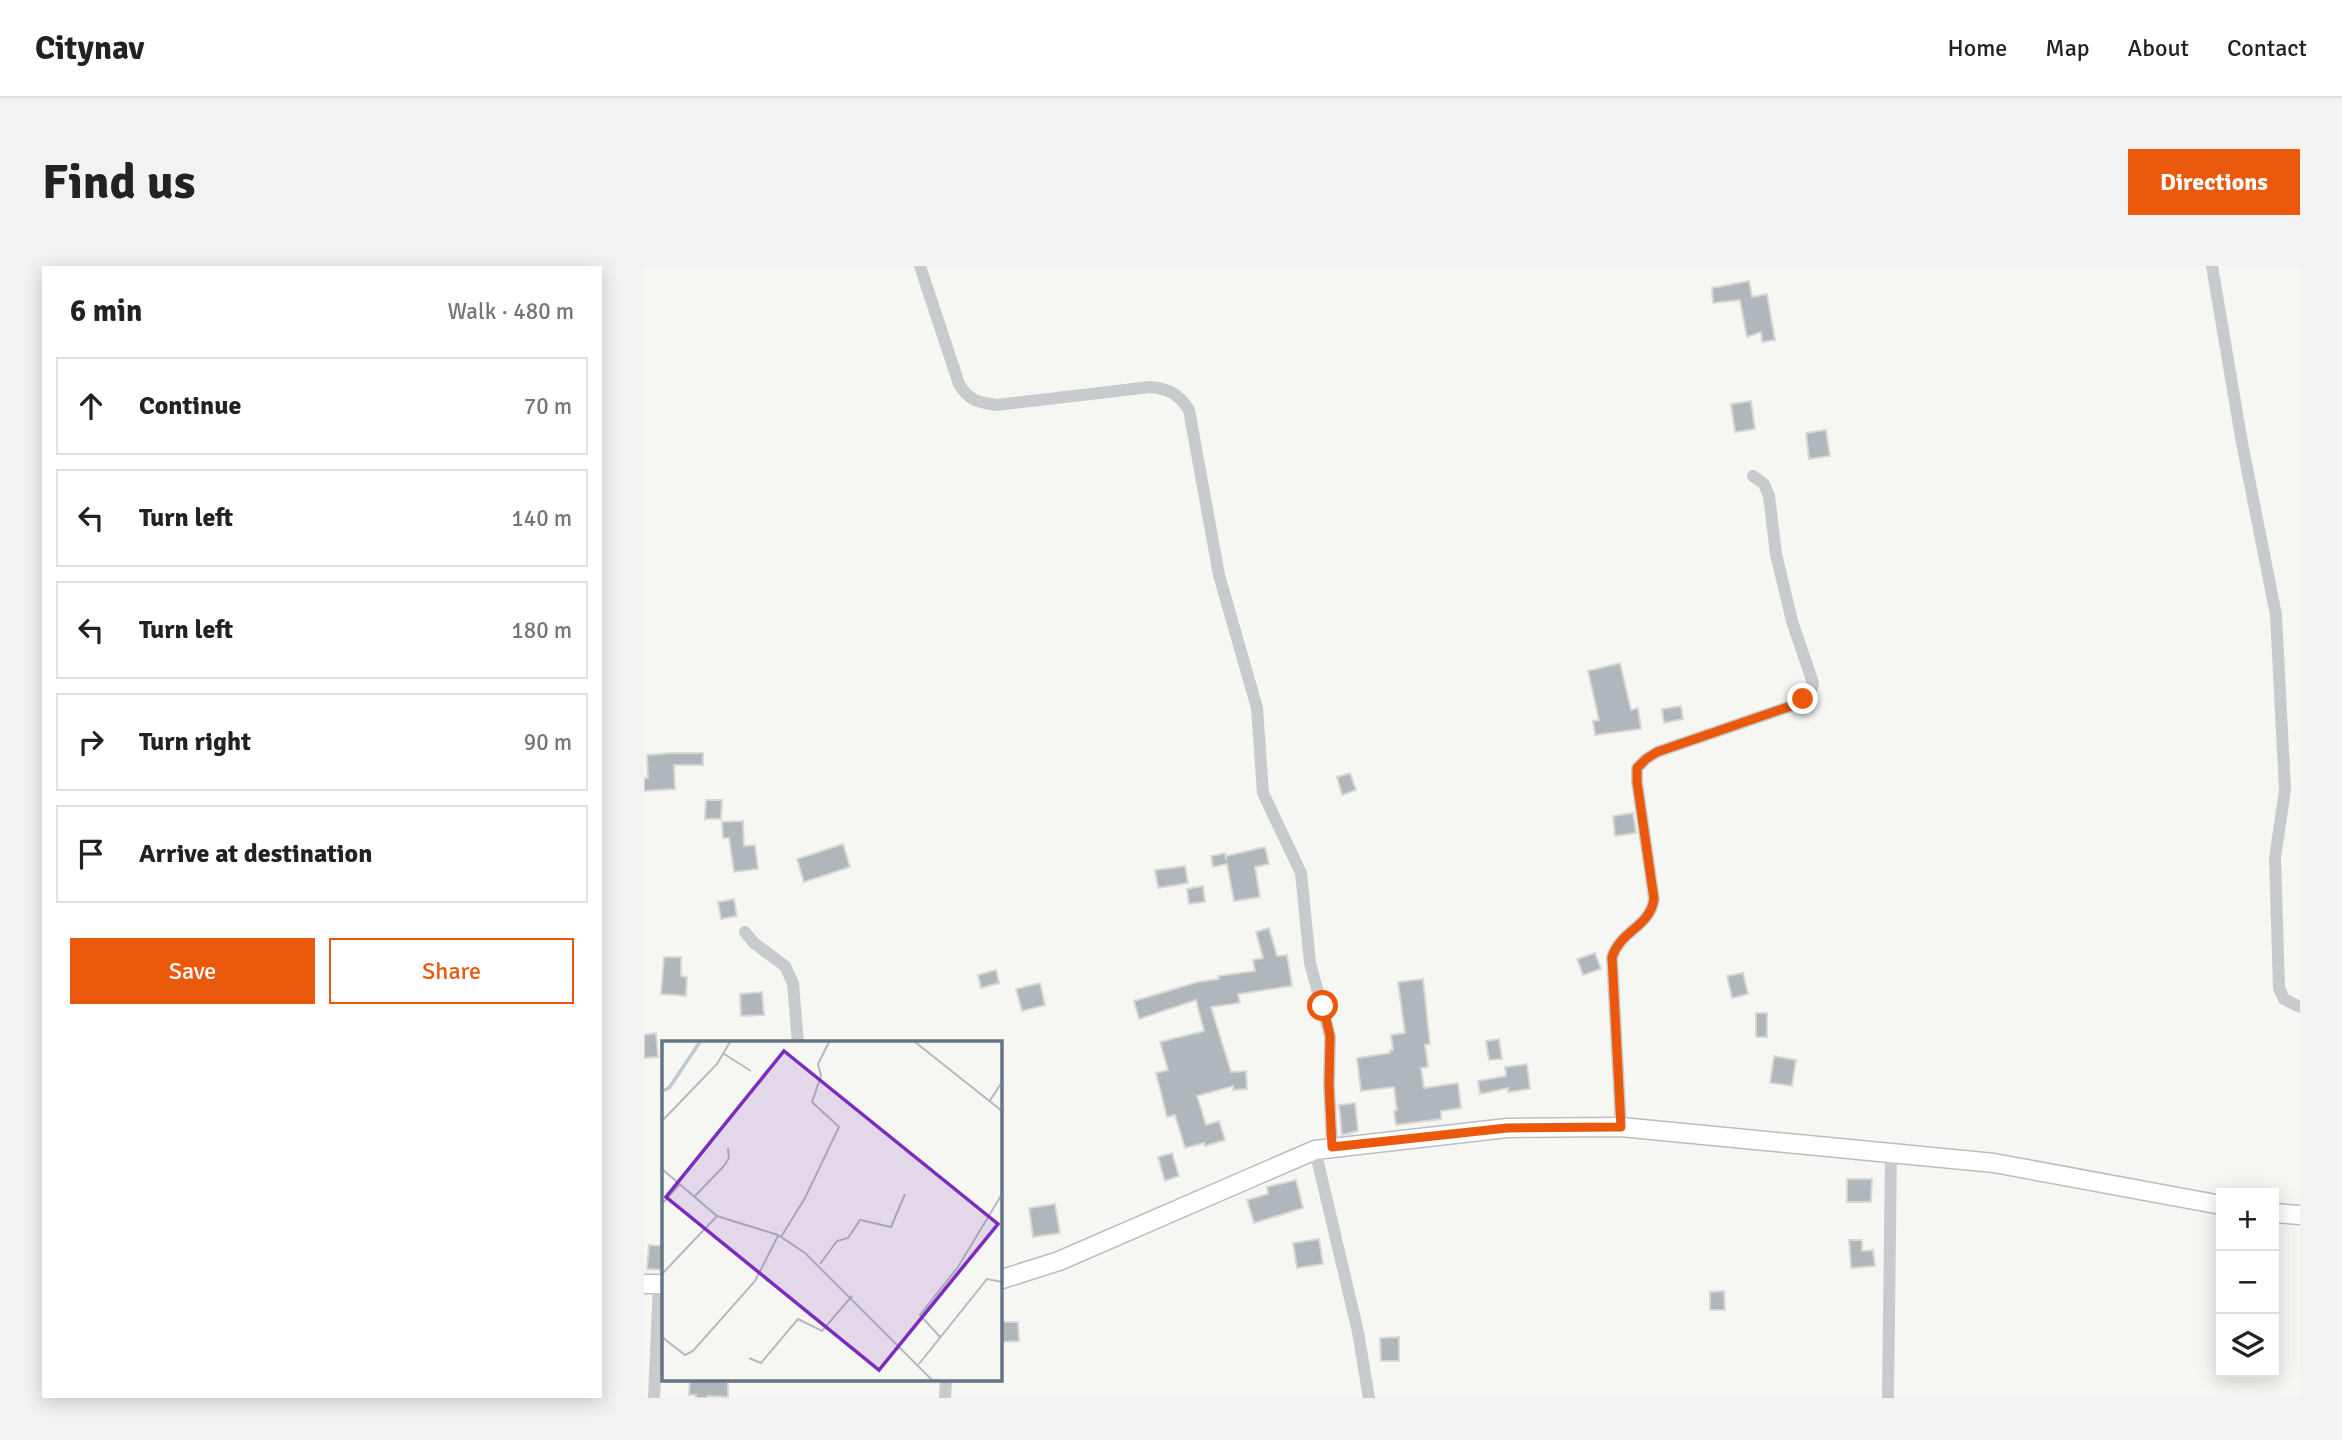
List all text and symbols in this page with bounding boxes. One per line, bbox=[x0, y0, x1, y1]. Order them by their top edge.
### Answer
text: Citynav bbox=[35, 28, 144, 69]
text: Home bbox=[1947, 33, 2007, 63]
text: Map bbox=[2045, 33, 2090, 63]
text: About bbox=[2128, 33, 2189, 63]
text: Contact bbox=[2227, 33, 2307, 63]
button: Directions bbox=[2128, 149, 2300, 215]
text: Find us bbox=[42, 152, 195, 212]
text: 6 min bbox=[70, 293, 142, 330]
text: Walk · 480 m bbox=[448, 297, 574, 326]
icon: ahead bbox=[72, 387, 110, 425]
text: Continue bbox=[139, 390, 241, 422]
text: 70 m bbox=[524, 392, 572, 421]
icon: left bbox=[72, 499, 110, 537]
text: Turn left bbox=[139, 502, 233, 534]
text: 140 m bbox=[511, 504, 572, 533]
icon: left bbox=[72, 611, 110, 649]
text: Turn left bbox=[139, 614, 233, 646]
text: 180 m bbox=[511, 616, 572, 645]
route end bbox=[1787, 683, 1818, 714]
icon: right bbox=[72, 723, 110, 761]
text: Turn right bbox=[139, 726, 251, 758]
text: 90 m bbox=[524, 728, 572, 757]
icon: arrive bbox=[72, 835, 110, 873]
text: Arrive at destination bbox=[139, 838, 372, 870]
button: Save bbox=[70, 938, 315, 1004]
button: Share bbox=[329, 938, 574, 1004]
route start bbox=[1307, 990, 1338, 1021]
inset map bbox=[662, 1041, 1001, 1380]
map controls bbox=[2216, 1188, 2279, 1377]
button: + bbox=[2216, 1188, 2279, 1251]
button: − bbox=[2216, 1251, 2279, 1314]
button: layers bbox=[2216, 1314, 2279, 1377]

